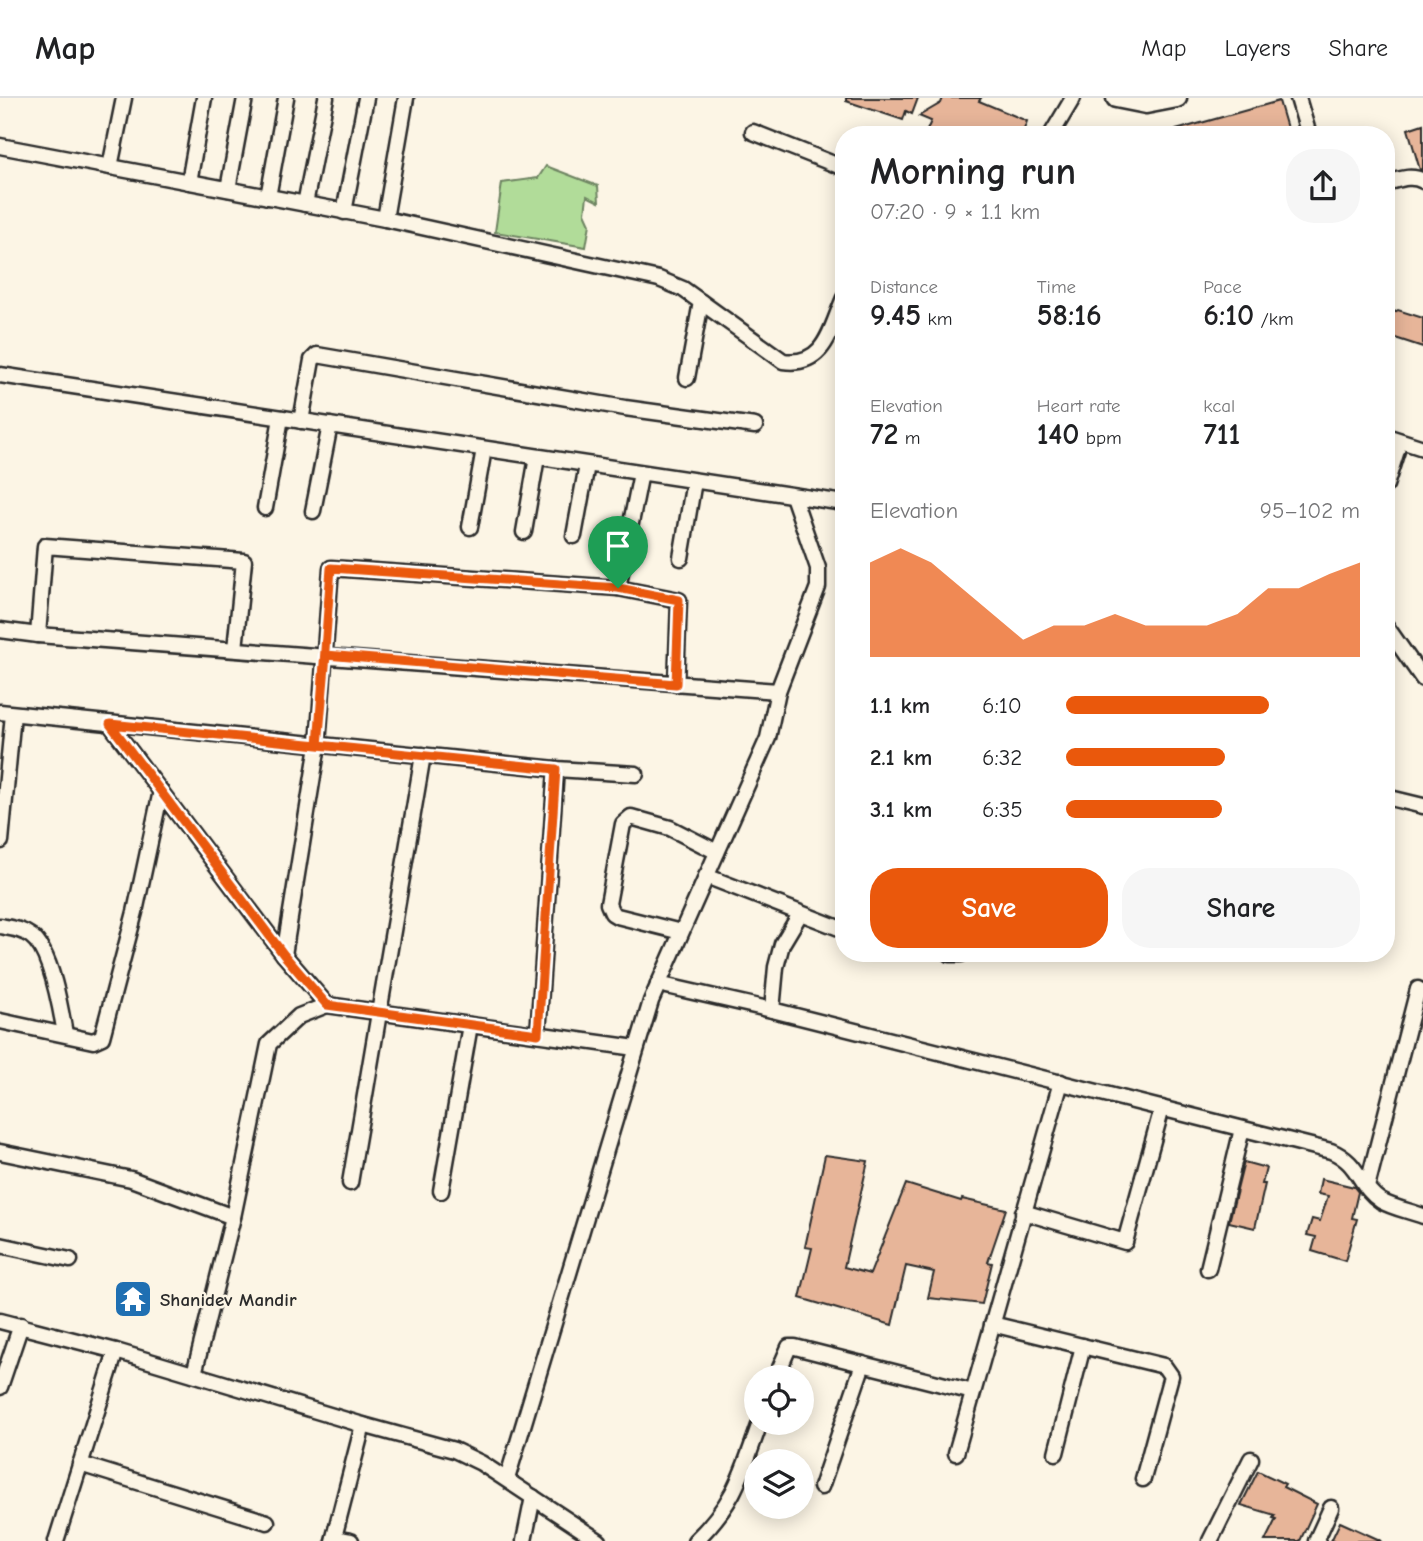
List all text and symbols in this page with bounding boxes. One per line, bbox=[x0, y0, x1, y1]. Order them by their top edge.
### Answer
text: Map bbox=[35, 29, 96, 67]
text: Map bbox=[1141, 34, 1187, 62]
text: Layers bbox=[1225, 34, 1290, 62]
text: Share bbox=[1328, 34, 1388, 62]
button: share bbox=[1286, 149, 1360, 223]
text: Morning run bbox=[870, 150, 1076, 194]
text: 07:20 · 9 × 1.1 km bbox=[870, 198, 1040, 225]
text: Distance bbox=[870, 276, 938, 298]
text: Time bbox=[1037, 276, 1076, 298]
text: Pace bbox=[1203, 276, 1242, 298]
text: 9.45 bbox=[870, 298, 921, 333]
text: 58:16 bbox=[1037, 298, 1102, 333]
text: 6:10 bbox=[1203, 298, 1254, 333]
text: km bbox=[921, 308, 952, 330]
text: /km bbox=[1254, 308, 1294, 330]
text: Elevation bbox=[870, 395, 943, 417]
text: Heart rate bbox=[1037, 395, 1120, 417]
text: kcal bbox=[1203, 395, 1235, 417]
text: 72 bbox=[870, 417, 898, 452]
text: 140 bbox=[1037, 417, 1079, 452]
text: 711 bbox=[1203, 417, 1240, 452]
text: m bbox=[898, 427, 921, 449]
text: bpm bbox=[1079, 427, 1122, 449]
text: Elevation bbox=[870, 497, 958, 524]
text: 95–102 m bbox=[1260, 497, 1360, 524]
pin bbox=[588, 516, 648, 588]
icon: arrive bbox=[599, 527, 637, 565]
text: 1.1 km bbox=[870, 692, 930, 719]
text: 6:10 bbox=[982, 692, 1022, 719]
text: 2.1 km bbox=[870, 744, 932, 771]
text: 6:32 bbox=[982, 744, 1022, 771]
text: 3.1 km bbox=[870, 796, 932, 823]
text: 6:35 bbox=[982, 796, 1023, 823]
button: Save bbox=[870, 868, 1108, 948]
button: Share bbox=[1122, 868, 1360, 948]
temple icon: Shanidev Mandir bbox=[112, 1278, 154, 1320]
place label: Shanidev Mandir bbox=[160, 1289, 297, 1311]
map controls bbox=[744, 1365, 814, 1519]
button: locate bbox=[744, 1365, 814, 1435]
button: layers bbox=[744, 1449, 814, 1519]

